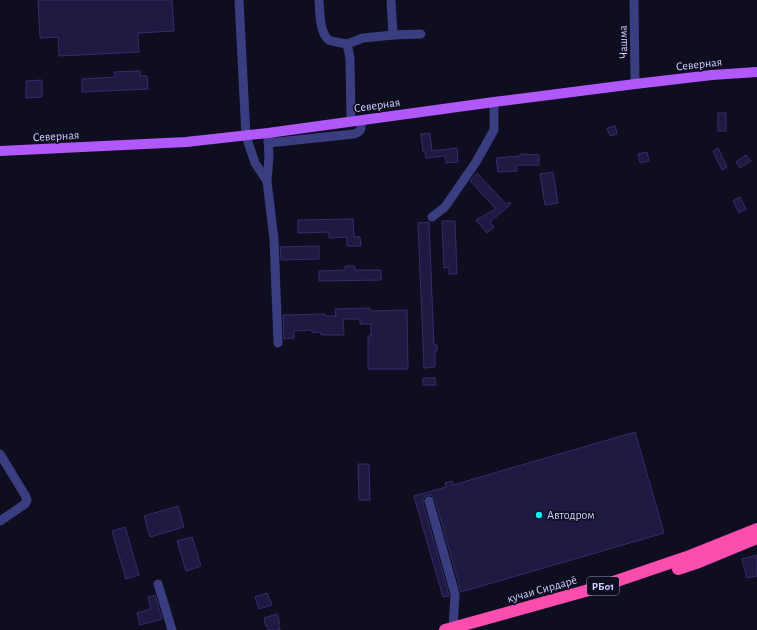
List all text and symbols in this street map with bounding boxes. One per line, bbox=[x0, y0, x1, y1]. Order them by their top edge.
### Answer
street label: Чашма bbox=[617, 25, 629, 59]
street label: Северная bbox=[675, 56, 723, 72]
street label: Северная bbox=[353, 96, 401, 114]
street label: Северная bbox=[32, 129, 80, 143]
place label: Автодром bbox=[547, 509, 595, 521]
marker: Автодром bbox=[534, 510, 544, 520]
street label: кучаи Сирдарё bbox=[506, 573, 578, 606]
road number: РБ01 bbox=[587, 577, 619, 595]

